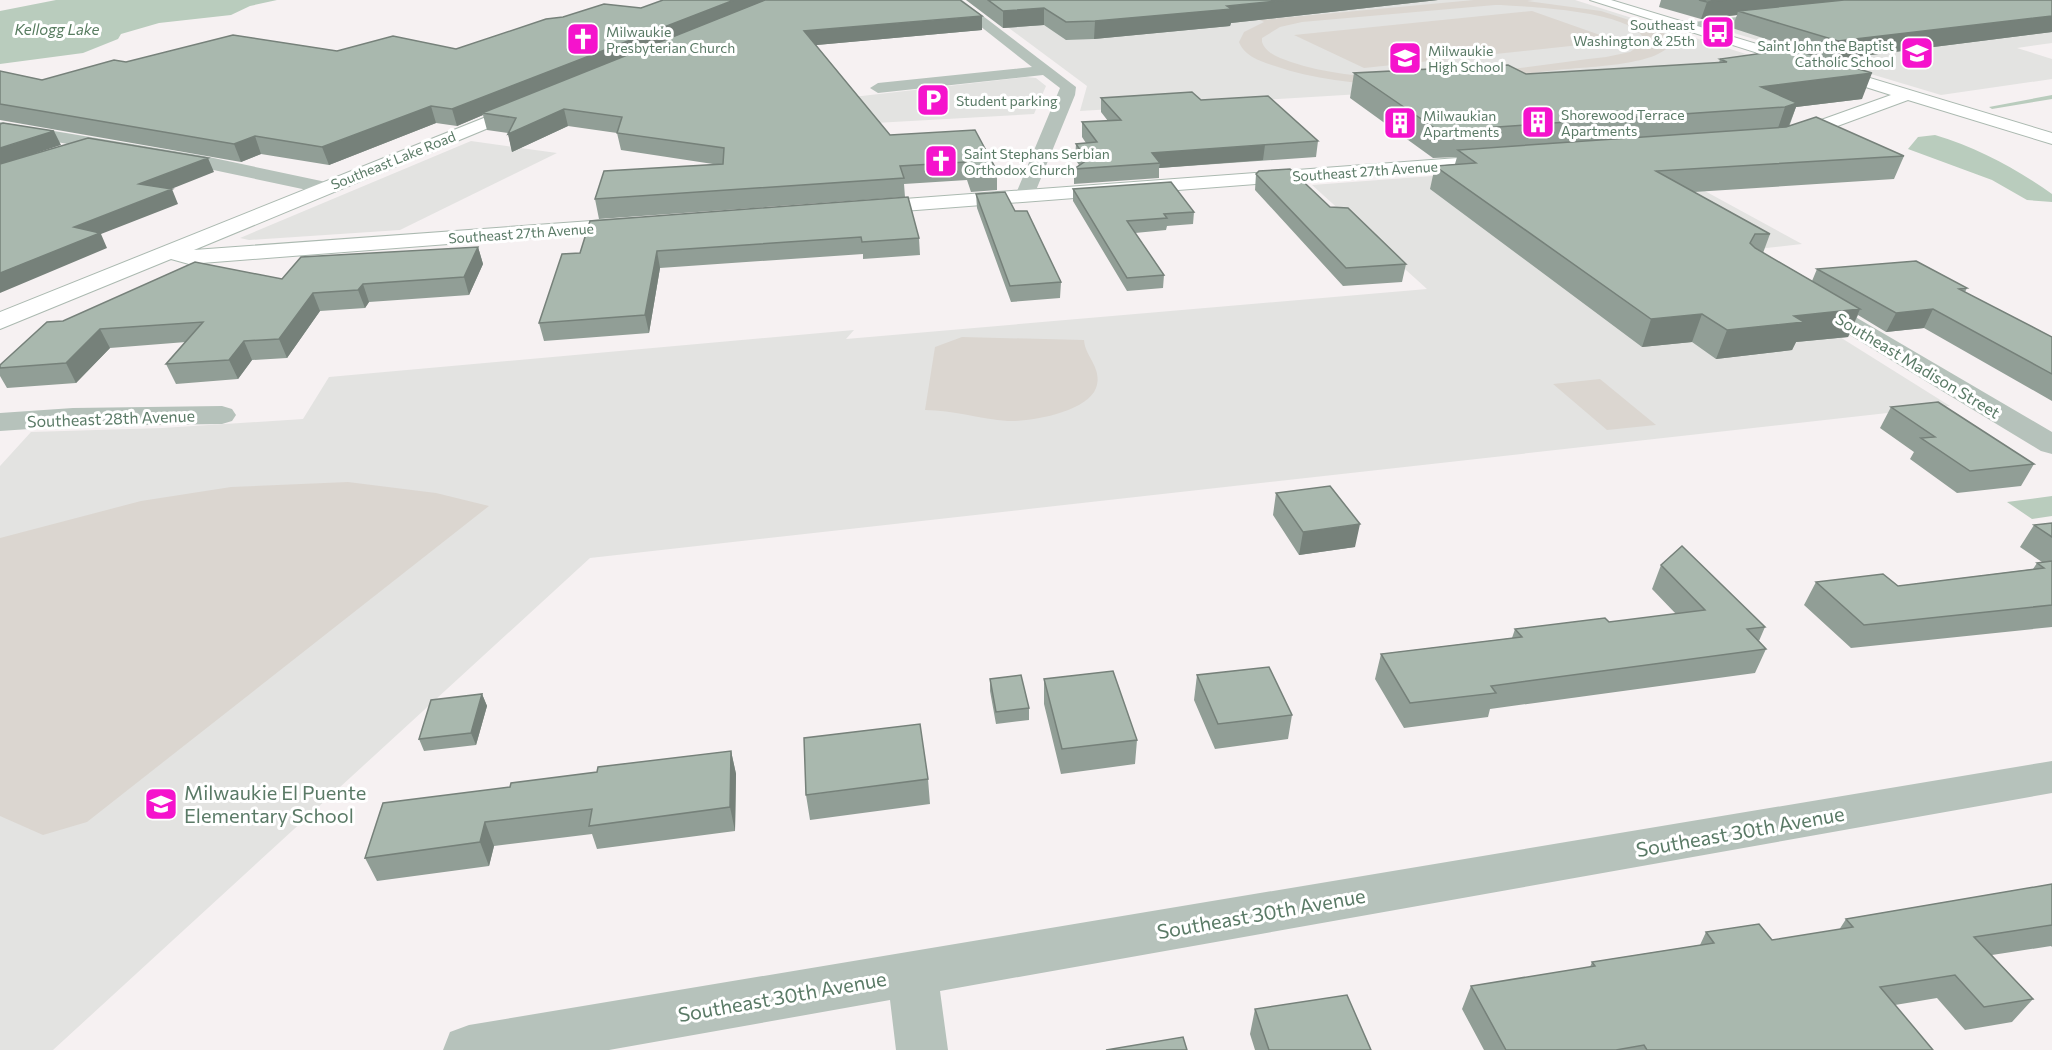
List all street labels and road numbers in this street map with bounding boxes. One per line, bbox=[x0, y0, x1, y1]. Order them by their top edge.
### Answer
street label: Southeast Lake Road bbox=[328, 127, 458, 193]
street label: Southeast 27th Avenue bbox=[1292, 157, 1438, 185]
street label: Southeast 27th Avenue bbox=[448, 219, 594, 247]
street label: Southeast Madison Street bbox=[1832, 308, 2004, 422]
street label: Southeast 28th Avenue bbox=[27, 406, 195, 430]
street label: Southeast 30th Avenue bbox=[1634, 801, 1846, 861]
street label: Southeast 30th Avenue bbox=[1155, 883, 1367, 943]
street label: Southeast 30th Avenue bbox=[676, 966, 888, 1026]

